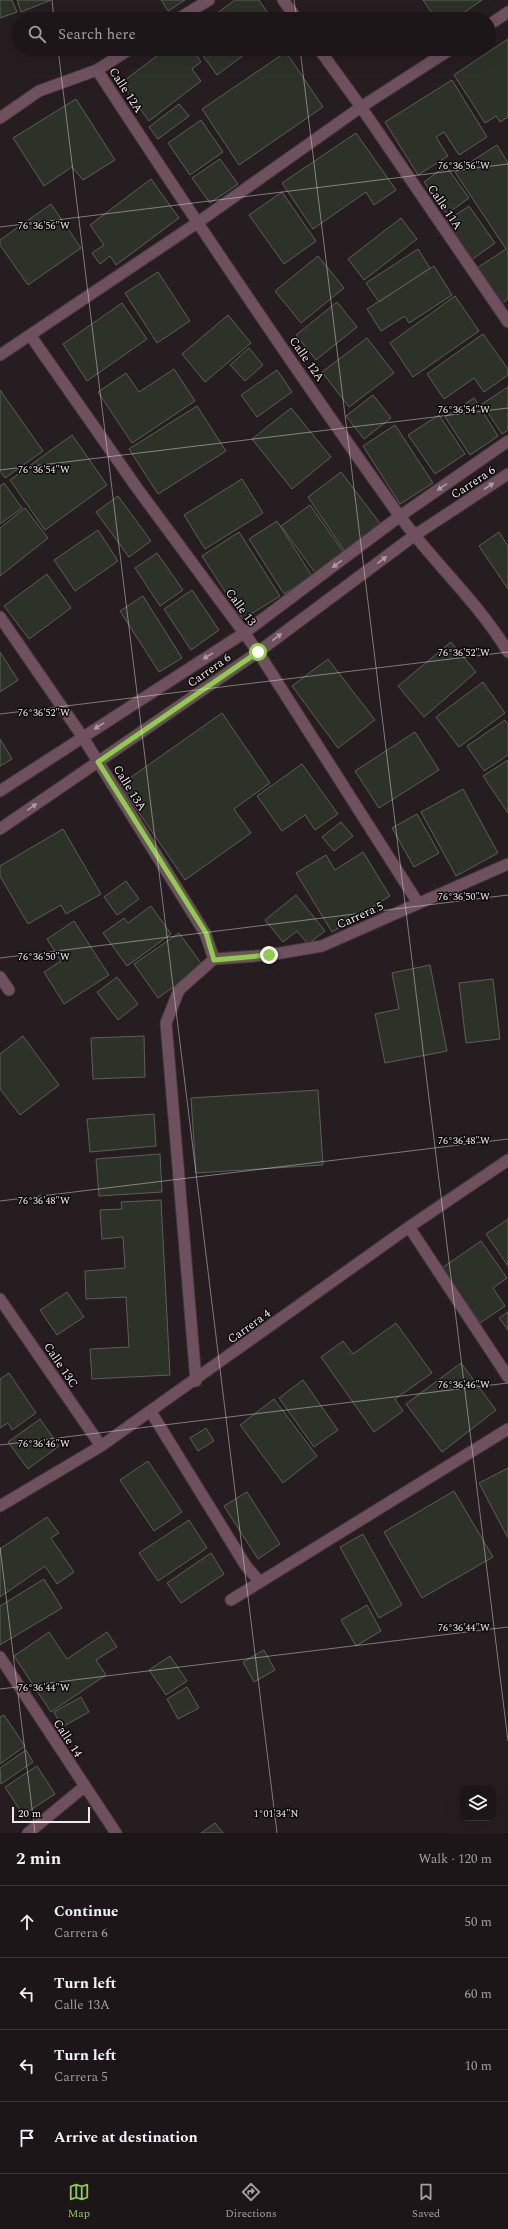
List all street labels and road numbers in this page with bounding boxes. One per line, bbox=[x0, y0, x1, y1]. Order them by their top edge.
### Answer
street label: Calle 12A bbox=[104, 64, 148, 117]
street label: Calle 11A bbox=[422, 181, 467, 234]
street label: Calle 12A bbox=[284, 333, 329, 386]
street label: Carrera 6 bbox=[447, 461, 499, 504]
street label: Calle 13 bbox=[220, 585, 261, 630]
street label: Carrera 6 bbox=[183, 648, 235, 692]
street label: Calle 13A bbox=[108, 761, 151, 815]
street label: Carrera 5 bbox=[334, 897, 387, 934]
street label: Carrera 4 bbox=[224, 1304, 275, 1349]
street label: Calle 13C bbox=[38, 1339, 83, 1392]
street label: Calle 14 bbox=[48, 1715, 87, 1761]

